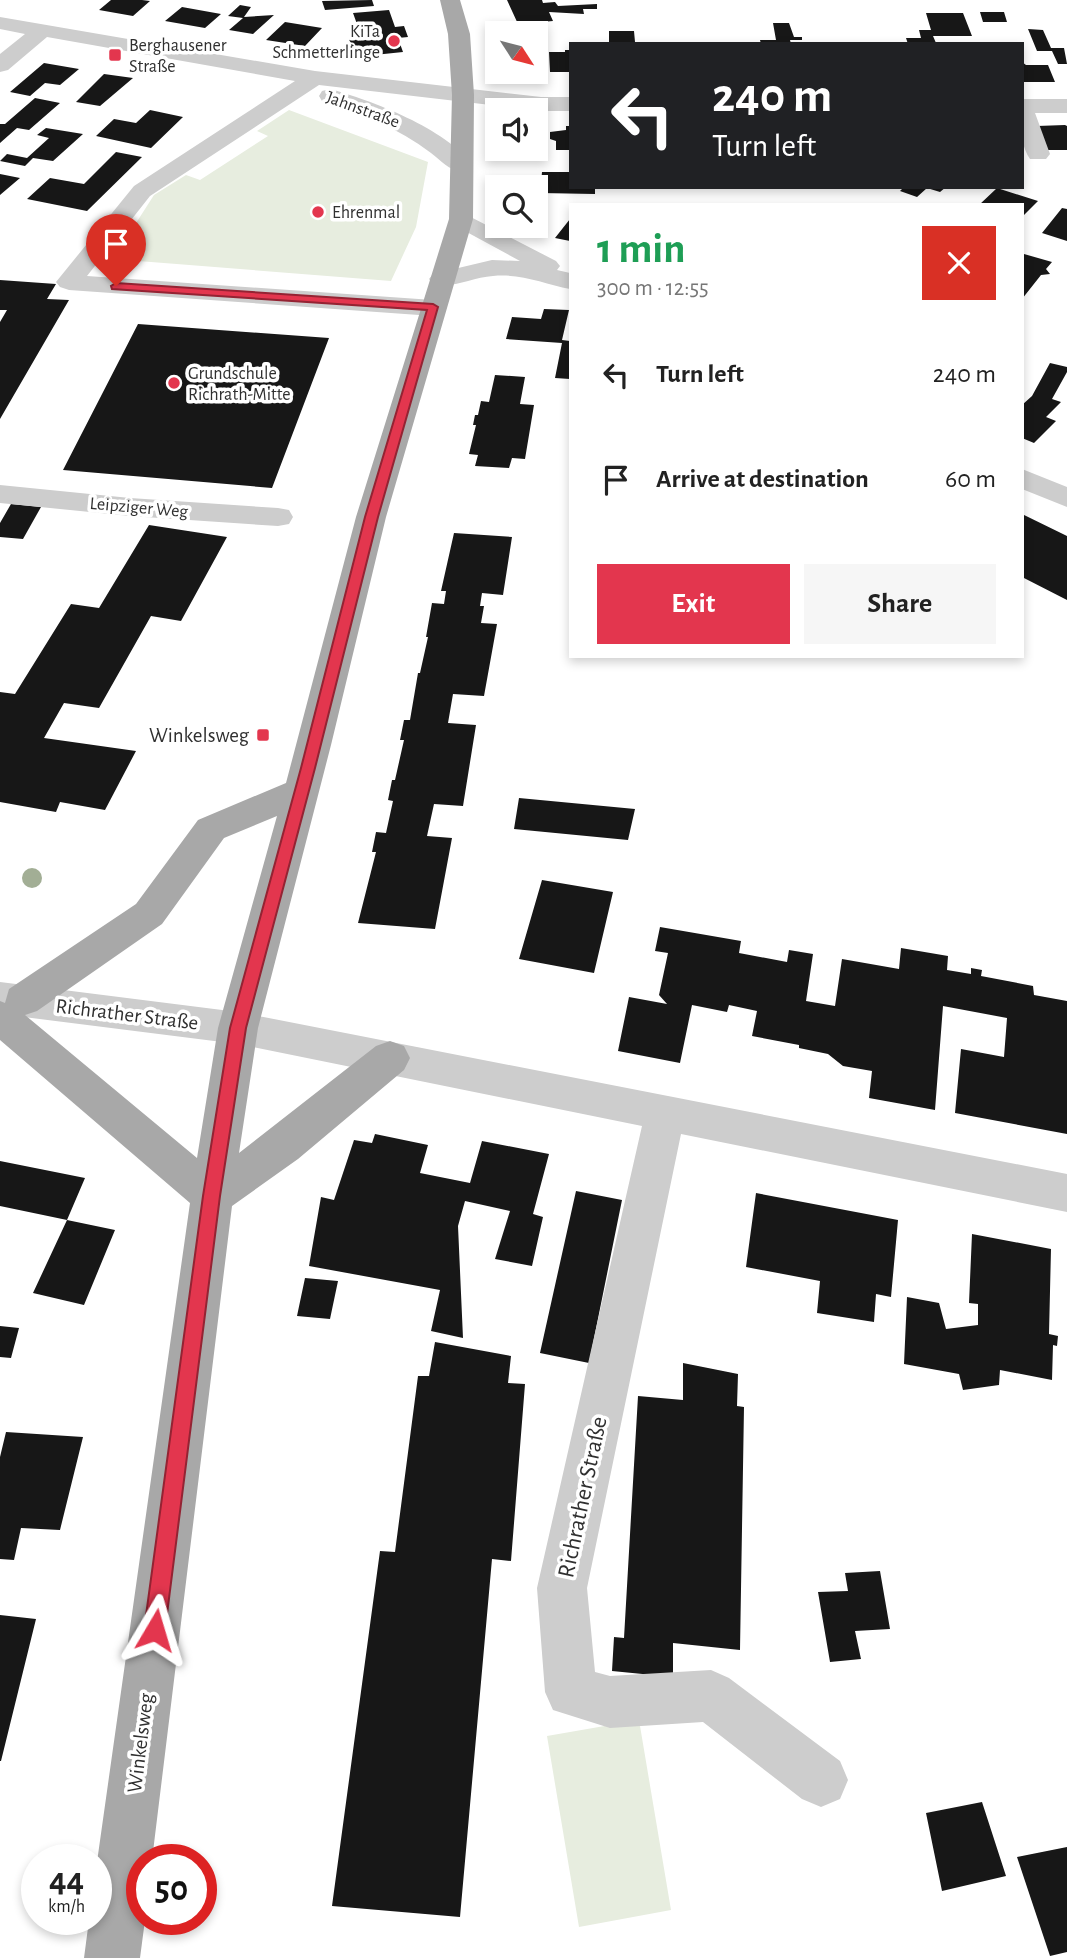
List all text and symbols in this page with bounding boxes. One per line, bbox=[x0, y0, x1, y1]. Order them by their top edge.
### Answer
north arrow bbox=[485, 21, 548, 84]
map controls bbox=[485, 21, 548, 238]
place label: KiTa Schmetterlinge bbox=[273, 23, 380, 62]
marker: KiTa Schmetterlinge bbox=[386, 33, 402, 49]
place label: Berghausener Straße bbox=[129, 37, 227, 76]
marker: Berghausener Straße bbox=[107, 47, 123, 63]
icon: left bbox=[597, 70, 688, 161]
text: 240 m bbox=[712, 72, 832, 121]
street label: Jahnstraße bbox=[324, 88, 402, 132]
button: sound bbox=[485, 98, 548, 161]
text: Turn left bbox=[712, 130, 816, 162]
button: search bbox=[485, 175, 548, 238]
marker: Ehrenmal bbox=[310, 204, 326, 220]
place label: Ehrenmal bbox=[332, 204, 400, 222]
pin bbox=[86, 214, 146, 286]
icon: arrive bbox=[97, 225, 135, 263]
button: close bbox=[922, 226, 996, 300]
text: 1 min bbox=[597, 228, 686, 270]
text: 300 m · 12:55 bbox=[597, 277, 709, 300]
icon: left bbox=[597, 356, 635, 394]
text: Turn left bbox=[656, 361, 744, 387]
text: 240 m bbox=[933, 361, 996, 387]
place label: Grundschule Richrath-Mitte bbox=[188, 365, 291, 404]
marker: Grundschule Richrath-Mitte bbox=[166, 375, 182, 391]
icon: arrive bbox=[597, 461, 635, 499]
text: Arrive at destination bbox=[656, 466, 869, 492]
text: 60 m bbox=[945, 466, 996, 492]
street label: Leipziger Weg bbox=[89, 495, 189, 521]
button: Exit bbox=[597, 564, 790, 644]
button: Share bbox=[804, 564, 996, 644]
place label: Winkelsweg bbox=[149, 725, 250, 746]
marker: Winkelsweg bbox=[255, 727, 271, 743]
street label: Richrather Straße bbox=[54, 995, 199, 1034]
street label: Richrather Straße bbox=[554, 1414, 612, 1580]
position arrow bbox=[118, 1593, 192, 1667]
street label: Winkelsweg bbox=[124, 1691, 157, 1794]
speed limit sign: 50 bbox=[126, 1844, 217, 1935]
text: 44 bbox=[49, 1863, 84, 1898]
text: km/h bbox=[48, 1898, 85, 1916]

